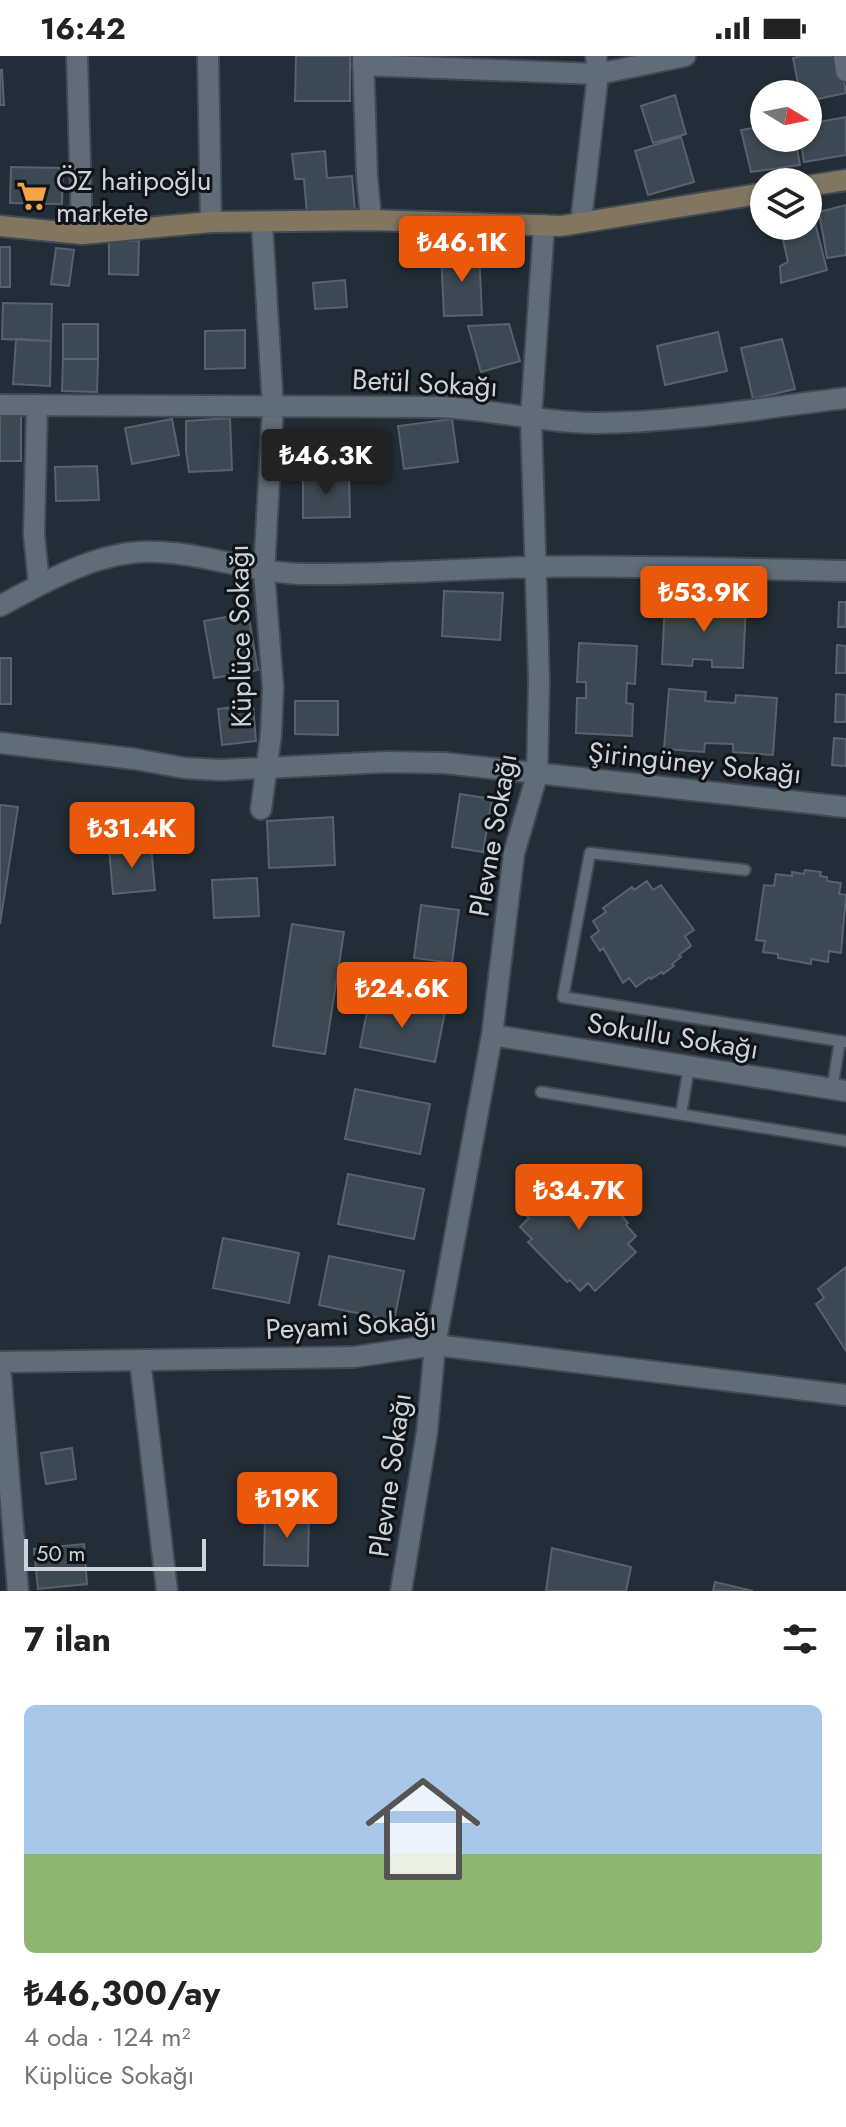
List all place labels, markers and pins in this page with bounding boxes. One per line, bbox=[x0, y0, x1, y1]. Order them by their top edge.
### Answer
place label: ÖZ hatipoğlu markete bbox=[56, 160, 211, 233]
supermarket icon: ÖZ hatipoğlu markete bbox=[15, 179, 49, 213]
pin: ₺46.1K bbox=[397, 216, 527, 284]
pin: ₺46.3K bbox=[261, 429, 391, 497]
pin: ₺53.9K bbox=[639, 566, 769, 634]
pin: ₺31.4K bbox=[67, 802, 197, 870]
pin: ₺24.6K bbox=[337, 962, 467, 1030]
pin: ₺34.7K bbox=[514, 1164, 644, 1232]
pin: ₺19K bbox=[240, 1472, 334, 1540]

